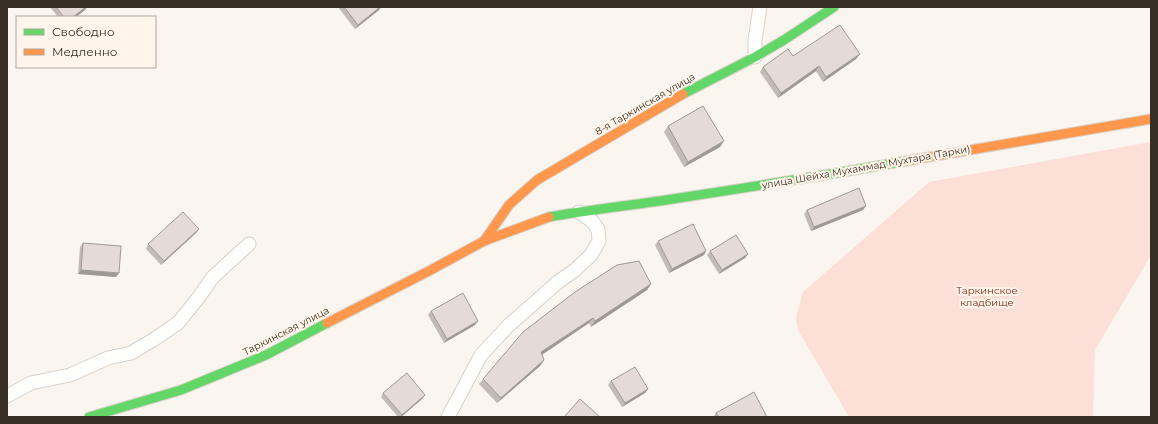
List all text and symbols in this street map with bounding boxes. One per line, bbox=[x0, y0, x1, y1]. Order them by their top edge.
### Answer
legend bbox=[16, 16, 156, 68]
text: Свободно bbox=[52, 24, 115, 39]
text: Медленно bbox=[52, 44, 118, 59]
street label: 8-я Таркинская улица bbox=[593, 70, 697, 138]
street label: улица Шейха Мухаммад Мухтара (Тарки) bbox=[760, 142, 971, 192]
park label: Таркинское кладбище bbox=[956, 284, 1018, 309]
street label: Таркинская улица bbox=[241, 304, 331, 358]

